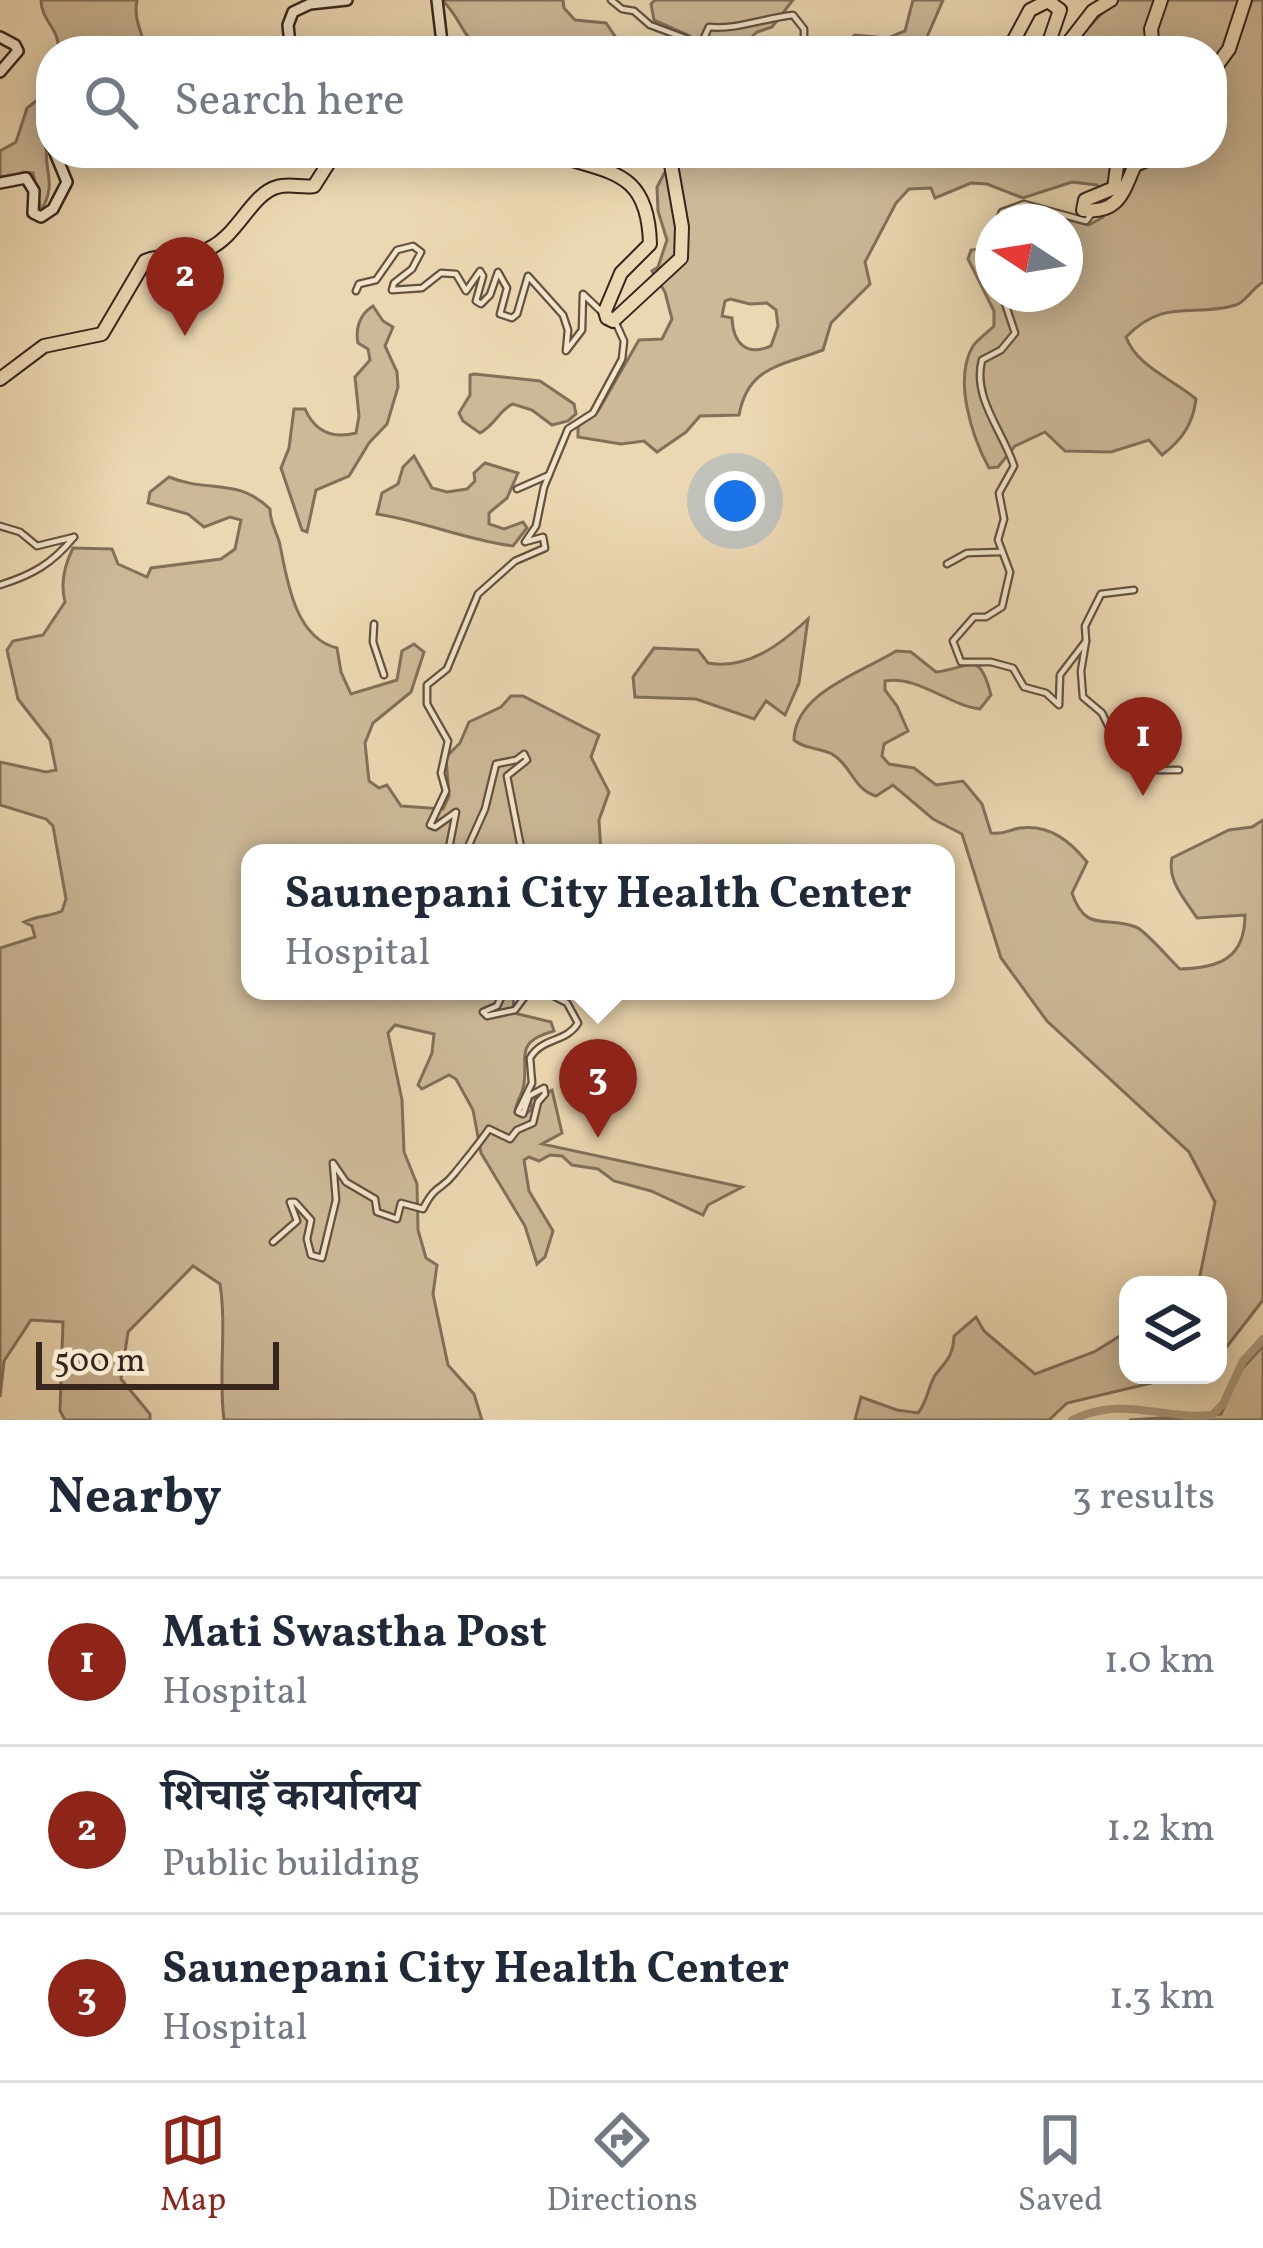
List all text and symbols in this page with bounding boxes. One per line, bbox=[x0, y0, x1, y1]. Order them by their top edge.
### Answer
search box bbox=[36, 36, 1227, 168]
icon: search bbox=[78, 69, 144, 135]
text: Search here bbox=[174, 71, 405, 134]
north arrow bbox=[975, 204, 1083, 312]
pin: 2 bbox=[146, 237, 224, 336]
your location bbox=[705, 471, 765, 531]
pin: 1 bbox=[1104, 697, 1182, 796]
popup bbox=[241, 844, 955, 1000]
text: Saunepani City Health Center bbox=[284, 864, 912, 927]
text: Hospital bbox=[284, 927, 430, 981]
pin: 3 bbox=[559, 1039, 637, 1138]
map controls bbox=[1119, 1276, 1227, 1384]
button: layers bbox=[1119, 1276, 1227, 1384]
scale bar bbox=[36, 1336, 279, 1389]
text: 500 m bbox=[54, 1340, 145, 1386]
text: Nearby bbox=[48, 1463, 222, 1534]
text: 3 results bbox=[1072, 1471, 1215, 1525]
text: Mati Swastha Post bbox=[162, 1603, 547, 1666]
text: 1 bbox=[79, 1635, 95, 1689]
text: 1.0 km bbox=[1104, 1635, 1215, 1689]
text: Hospital bbox=[162, 1666, 308, 1720]
text: शिचाइँ कार्यालय bbox=[162, 1767, 419, 1830]
text: 2 bbox=[77, 1803, 97, 1857]
text: 1.2 km bbox=[1106, 1803, 1215, 1857]
text: Public building bbox=[162, 1838, 420, 1892]
text: Saunepani City Health Center bbox=[162, 1939, 789, 2002]
text: 3 bbox=[77, 1971, 97, 2025]
text: 1.3 km bbox=[1109, 1971, 1215, 2025]
text: Hospital bbox=[162, 2002, 308, 2056]
tab: Map bbox=[160, 2107, 226, 2225]
tab: Directions bbox=[546, 2107, 698, 2225]
tab: Saved bbox=[1018, 2107, 1103, 2225]

